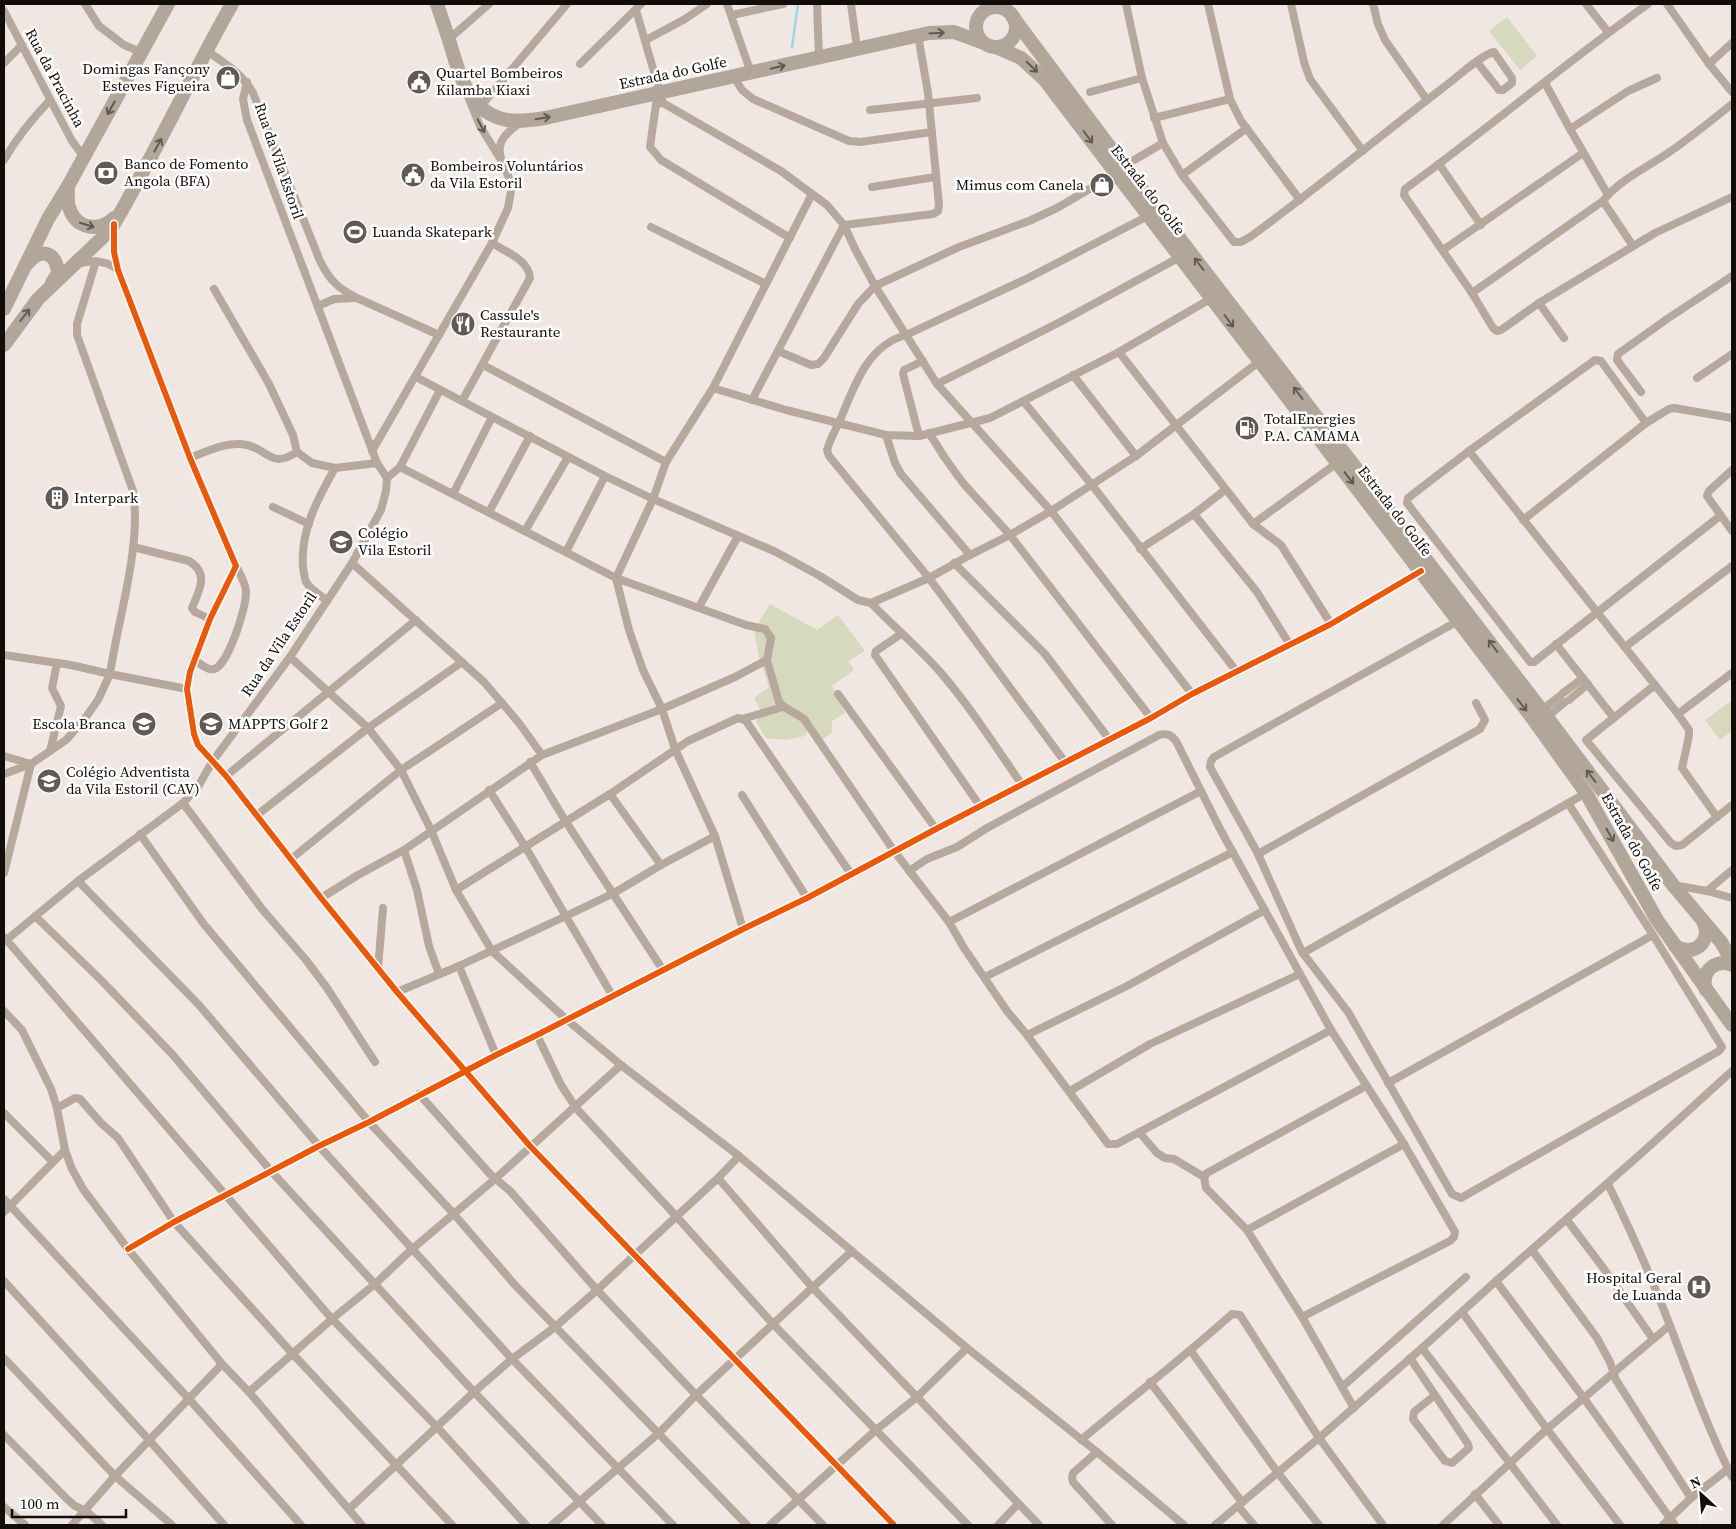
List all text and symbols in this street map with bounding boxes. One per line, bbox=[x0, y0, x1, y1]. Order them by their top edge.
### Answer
street label: Rua da Pracinha bbox=[21, 25, 90, 131]
one-way arrow bbox=[929, 28, 945, 37]
street label: Estrada do Golfe bbox=[617, 51, 729, 94]
place label: Domingas Fançony Esteves Figueira bbox=[82, 58, 210, 96]
one-way arrow bbox=[1025, 61, 1038, 73]
place label: Quartel Bombeiros Kilamba Kiaxi bbox=[436, 62, 563, 100]
one-way arrow bbox=[770, 62, 786, 71]
shop icon: Domingas Fançony Esteves Figueira bbox=[215, 65, 241, 91]
public building icon: Quartel Bombeiros Kilamba Kiaxi bbox=[406, 69, 432, 95]
one-way arrow bbox=[106, 100, 116, 115]
street label: Rua da Vila Estoril bbox=[250, 100, 309, 222]
one-way arrow bbox=[535, 113, 551, 123]
one-way arrow bbox=[476, 118, 486, 133]
one-way arrow bbox=[1082, 130, 1093, 143]
one-way arrow bbox=[154, 138, 163, 153]
street label: Estrada do Golfe bbox=[1106, 140, 1191, 240]
place label: Banco de Fomento Angola (BFA) bbox=[124, 153, 248, 191]
place label: Bombeiros Voluntários da Vila Estoril bbox=[430, 155, 583, 193]
bank icon: Banco de Fomento Angola (BFA) bbox=[93, 160, 119, 186]
public building icon: Bombeiros Voluntários da Vila Estoril bbox=[400, 162, 426, 188]
shop icon: Mimus com Canela bbox=[1089, 172, 1115, 198]
place label: Mimus com Canela bbox=[956, 174, 1084, 195]
sports icon: Luanda Skatepark bbox=[342, 219, 368, 245]
one-way arrow bbox=[79, 220, 95, 230]
place label: Luanda Skatepark bbox=[372, 221, 493, 242]
one-way arrow bbox=[1194, 257, 1205, 270]
place label: Cassule's Restaurante bbox=[480, 304, 561, 342]
one-way arrow bbox=[20, 309, 31, 322]
restaurant icon: Cassule's Restaurante bbox=[450, 311, 476, 337]
one-way arrow bbox=[1224, 314, 1235, 327]
one-way arrow bbox=[1293, 386, 1304, 399]
place label: TotalEnergies P.A. CAMAMA bbox=[1264, 408, 1360, 446]
fuel station icon: TotalEnergies P.A. CAMAMA bbox=[1234, 415, 1260, 441]
street label: Estrada do Golfe bbox=[1353, 461, 1438, 561]
one-way arrow bbox=[1344, 471, 1354, 485]
building icon: Interpark bbox=[44, 485, 70, 511]
place label: Interpark bbox=[74, 487, 139, 508]
place label: Colégio Vila Estoril bbox=[358, 522, 432, 560]
school or university icon: Colégio Vila Estoril bbox=[328, 529, 354, 555]
street label: Rua da Vila Estoril bbox=[236, 587, 322, 700]
one-way arrow bbox=[1487, 640, 1498, 653]
one-way arrow bbox=[1516, 698, 1527, 711]
school or university icon: Escola Branca bbox=[131, 711, 157, 737]
school or university icon: MAPPTS Golf 2 bbox=[198, 711, 224, 737]
place label: Escola Branca bbox=[32, 713, 126, 734]
place label: MAPPTS Golf 2 bbox=[228, 713, 328, 734]
place label: Colégio Adventista da Vila Estoril (CAV) bbox=[66, 761, 200, 799]
school or university icon: Colégio Adventista da Vila Estoril (CAV) bbox=[36, 768, 62, 794]
one-way arrow bbox=[1586, 769, 1596, 783]
street label: Estrada do Golfe bbox=[1597, 789, 1668, 895]
one-way arrow bbox=[1605, 828, 1615, 843]
place label: Hospital Geral de Luanda bbox=[1586, 1267, 1683, 1305]
hospital icon: Hospital Geral de Luanda bbox=[1686, 1274, 1712, 1300]
north arrow bbox=[1676, 1469, 1726, 1519]
text: N bbox=[1686, 1471, 1704, 1494]
scale bar bbox=[12, 1486, 126, 1518]
text: 100 m bbox=[20, 1493, 60, 1514]

